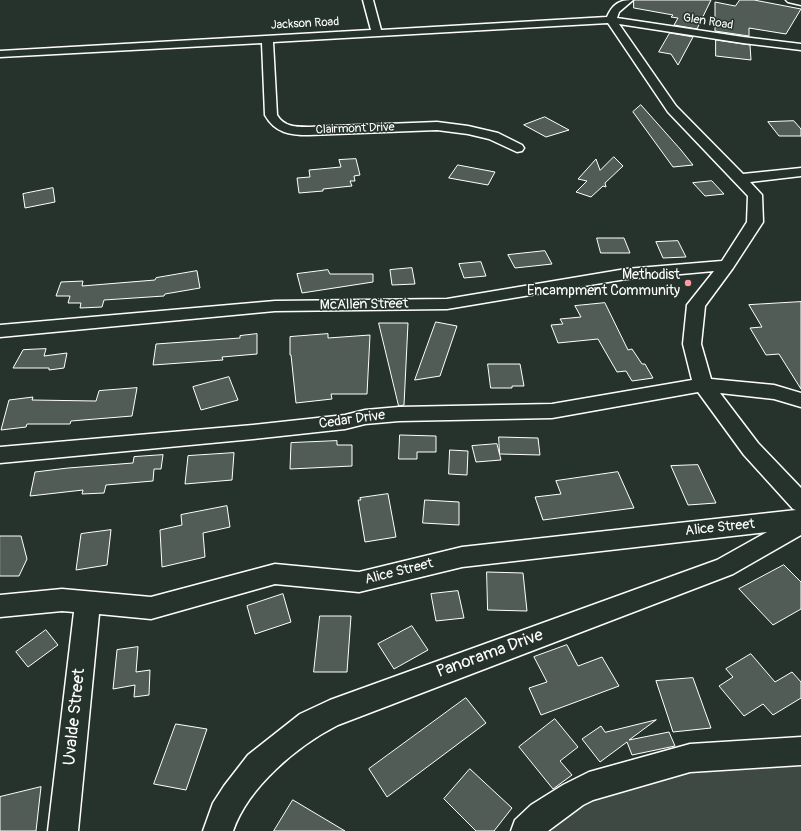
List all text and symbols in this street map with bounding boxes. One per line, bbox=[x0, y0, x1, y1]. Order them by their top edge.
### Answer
street label: Glen Road bbox=[682, 11, 734, 33]
street label: Jackson Road bbox=[270, 15, 340, 33]
street label: Clairmont Drive bbox=[315, 120, 395, 138]
place label: Methodist Encampment Community bbox=[527, 267, 680, 300]
marker: Methodist Encampment Community bbox=[683, 278, 693, 288]
street label: McAllen Street bbox=[320, 296, 408, 314]
street label: Cedar Drive bbox=[318, 407, 386, 433]
street label: Alice Street bbox=[684, 516, 756, 540]
street label: Alice Street bbox=[363, 555, 435, 589]
street label: Panorama Drive bbox=[434, 625, 546, 683]
street label: Uvalde Street bbox=[60, 667, 90, 767]

